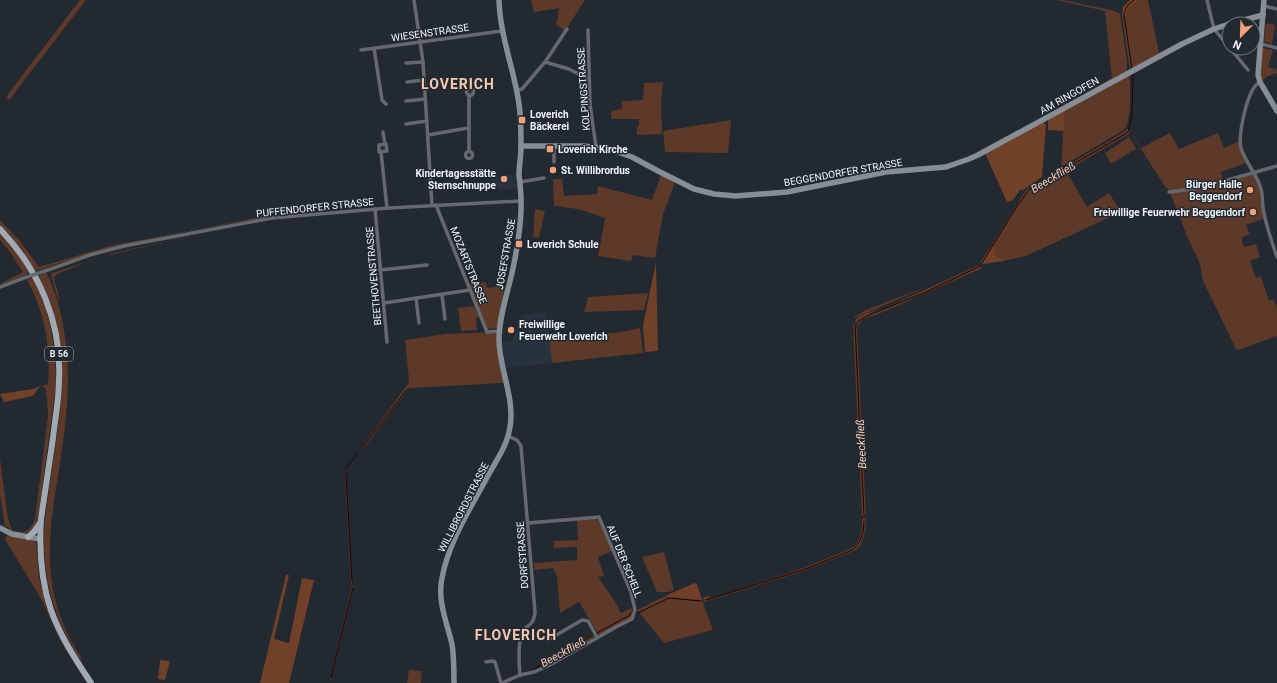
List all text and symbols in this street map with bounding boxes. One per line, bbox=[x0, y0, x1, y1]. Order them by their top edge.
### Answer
north arrow bbox=[1221, 16, 1261, 56]
street label: WIESENSTRASSE bbox=[391, 22, 470, 43]
text: N bbox=[1231, 37, 1243, 52]
street label: KOLPINGSTRASSE bbox=[575, 47, 592, 131]
street label: AM RINGOFEN bbox=[1038, 75, 1101, 116]
district label: LOVERICH bbox=[421, 76, 495, 92]
place label: Loverich Bäckerei bbox=[530, 109, 570, 132]
marker: Loverich Bäckerei bbox=[517, 115, 527, 125]
marker: Loverich Kirche bbox=[545, 144, 555, 154]
place label: Loverich Kirche bbox=[558, 144, 628, 155]
street label: BEGGENDORFER STRASSE bbox=[783, 157, 903, 188]
water label: Beeckfließ bbox=[1029, 159, 1078, 196]
marker: St. Willibrordus bbox=[548, 165, 558, 175]
place label: St. Willibrordus bbox=[561, 165, 630, 176]
place label: Kindertagesstätte Sternschnuppe bbox=[415, 168, 497, 191]
marker: Kindertagesstätte Sternschnuppe bbox=[499, 174, 509, 184]
place label: Bürger Halle Beggendorf bbox=[1186, 179, 1243, 202]
marker: Bürger Halle Beggendorf bbox=[1245, 185, 1255, 195]
street label: PUFFENDORFER STRASSE bbox=[256, 196, 375, 219]
place label: Freiwillige Feuerwehr Beggendorf bbox=[1094, 207, 1245, 218]
marker: Freiwillige Feuerwehr Beggendorf bbox=[1248, 207, 1258, 217]
street label: JOSEFSTRASSE bbox=[494, 218, 517, 290]
street label: MOZARTSTRASSE bbox=[448, 225, 489, 305]
street label: BEETHOVENSTRASSE bbox=[364, 226, 383, 326]
marker: Loverich Schule bbox=[514, 239, 524, 249]
place label: Loverich Schule bbox=[527, 239, 599, 250]
place label: Freiwillige Feuerwehr Loverich bbox=[519, 319, 608, 342]
marker: Freiwillige Feuerwehr Loverich bbox=[506, 325, 516, 335]
road number: B 56 bbox=[45, 347, 73, 361]
water label: Beeckfließ bbox=[854, 419, 869, 469]
street label: WILLIBRORDSTRASSE bbox=[436, 460, 491, 554]
street label: DORFSTRASSE bbox=[515, 521, 530, 589]
street label: AUF DER SCHELL bbox=[605, 523, 644, 600]
district label: FLOVERICH bbox=[475, 627, 557, 643]
water label: Beeckfließ bbox=[538, 635, 588, 670]

